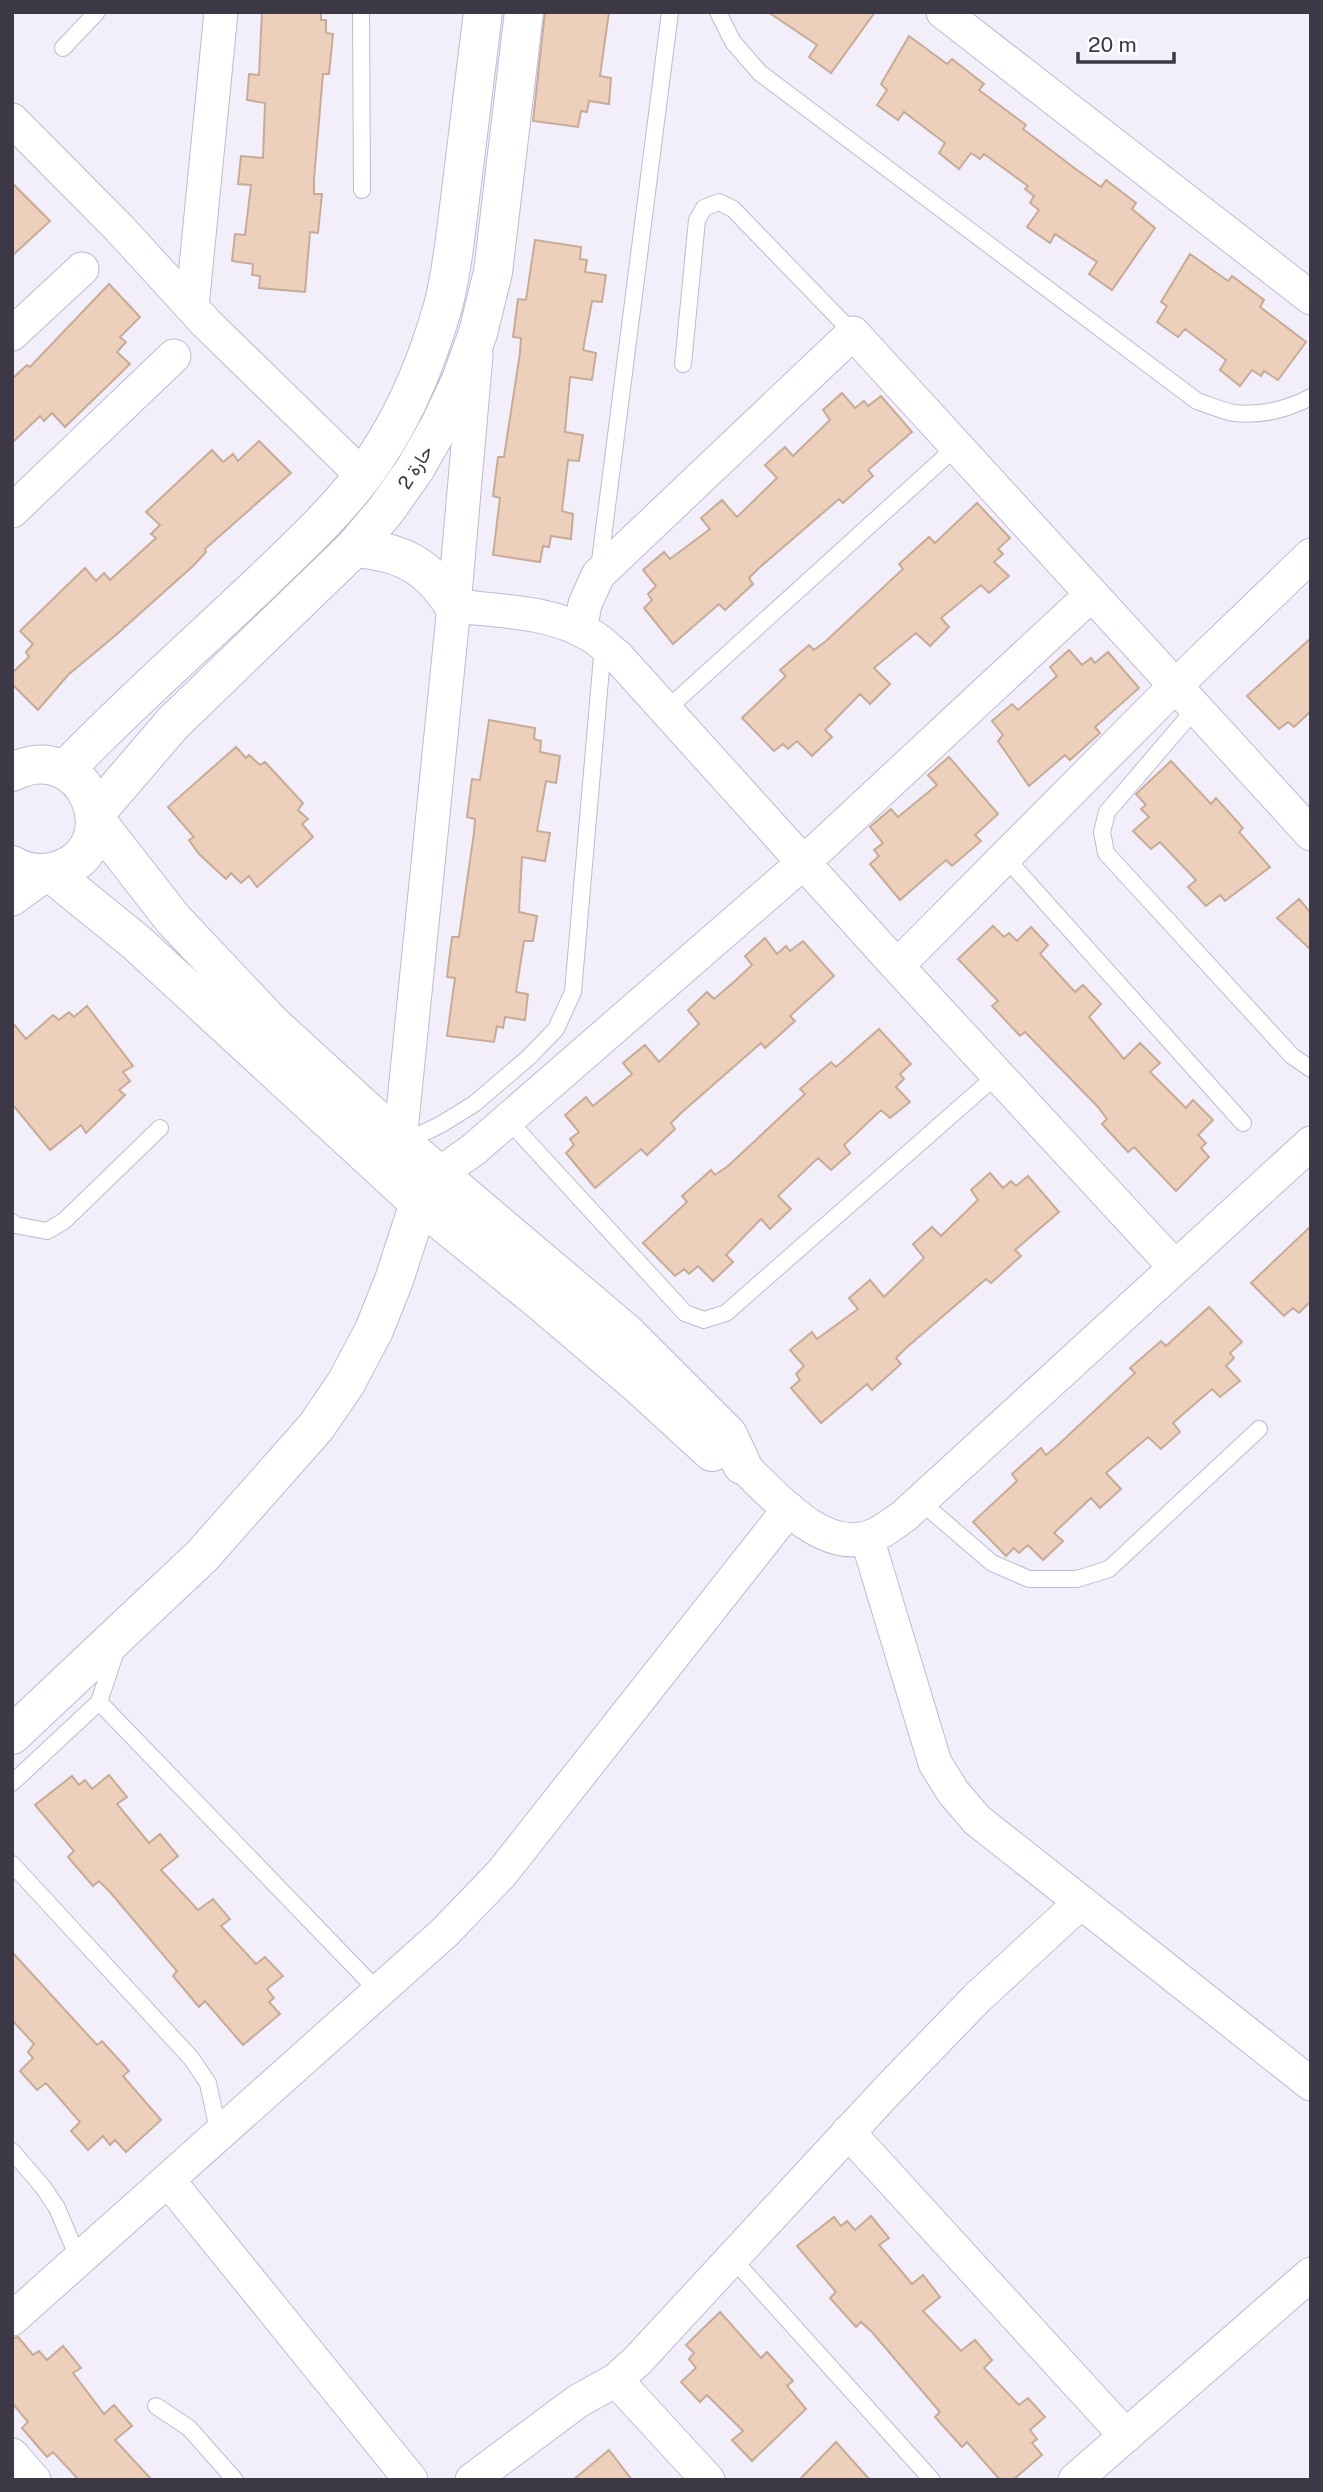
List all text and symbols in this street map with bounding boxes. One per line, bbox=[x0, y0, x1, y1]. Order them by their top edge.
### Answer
scale bar bbox=[1078, 21, 1174, 65]
text: 20 m bbox=[1088, 32, 1137, 57]
street label: حارة 2 bbox=[393, 441, 438, 494]

